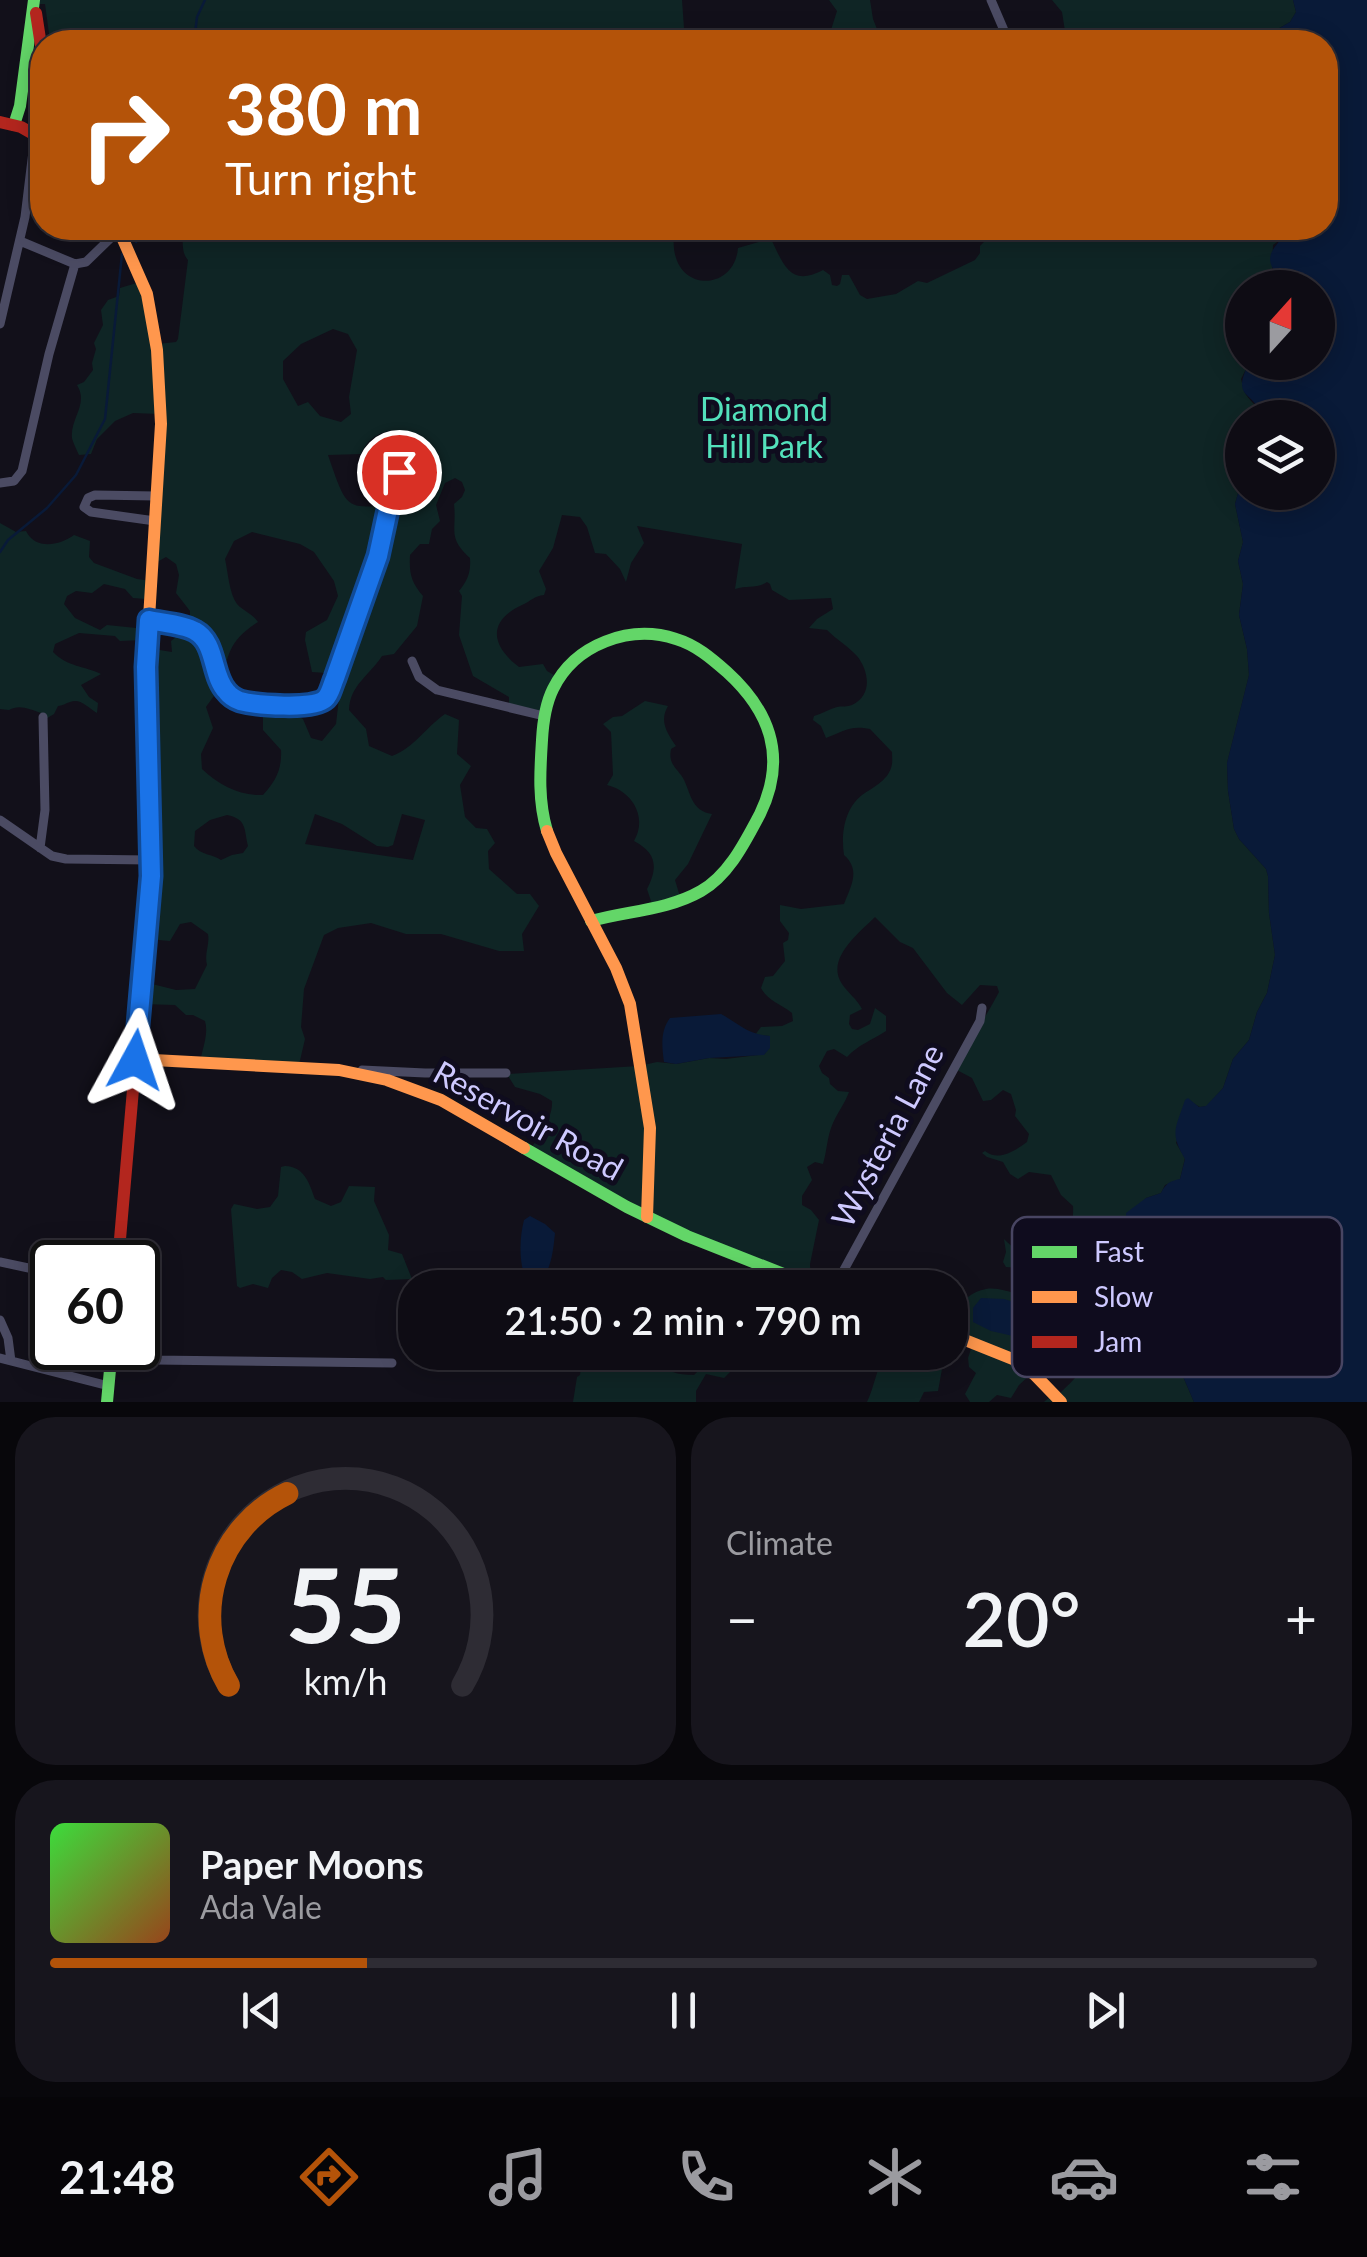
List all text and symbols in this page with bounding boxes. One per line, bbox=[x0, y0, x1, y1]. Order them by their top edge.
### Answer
text: 380 m bbox=[225, 66, 422, 150]
icon: right bbox=[60, 70, 190, 200]
text: Turn right bbox=[225, 151, 416, 205]
north arrow bbox=[1225, 270, 1335, 380]
map controls bbox=[1225, 270, 1335, 510]
park label: Diamond Hill Park bbox=[700, 389, 828, 465]
button: layers bbox=[1225, 400, 1335, 510]
pin bbox=[357, 430, 442, 515]
icon: arrive bbox=[372, 445, 427, 500]
position arrow bbox=[83, 1008, 187, 1112]
street label: Wysteria Lane bbox=[822, 1037, 951, 1233]
street label: Reservoir Road bbox=[427, 1052, 630, 1188]
legend bbox=[1012, 1217, 1342, 1377]
text: Fast bbox=[1094, 1234, 1144, 1268]
speed limit sign: 60 bbox=[30, 1240, 160, 1370]
text: Slow bbox=[1094, 1279, 1153, 1313]
text: 21:50 · 2 min · 790 m bbox=[505, 1297, 861, 1343]
text: Jam bbox=[1094, 1324, 1142, 1358]
text: Climate bbox=[726, 1523, 833, 1562]
text: 55 bbox=[285, 1540, 406, 1665]
text: 20° bbox=[962, 1573, 1081, 1663]
text: − bbox=[726, 1585, 758, 1651]
text: + bbox=[1285, 1585, 1317, 1651]
text: km/h bbox=[304, 1660, 387, 1703]
text: Paper Moons bbox=[200, 1841, 424, 1887]
text: Ada Vale bbox=[200, 1887, 322, 1926]
icon: previous bbox=[234, 1983, 289, 2038]
icon: pause bbox=[656, 1983, 711, 2038]
icon: next bbox=[1078, 1983, 1133, 2038]
icon: directions bbox=[294, 2142, 364, 2212]
icon: music bbox=[483, 2142, 553, 2212]
icon: phone bbox=[671, 2142, 741, 2212]
icon: climate bbox=[860, 2142, 930, 2212]
icon: car bbox=[1049, 2142, 1119, 2212]
icon: filters bbox=[1238, 2142, 1308, 2212]
text: 21:48 bbox=[59, 2150, 175, 2204]

